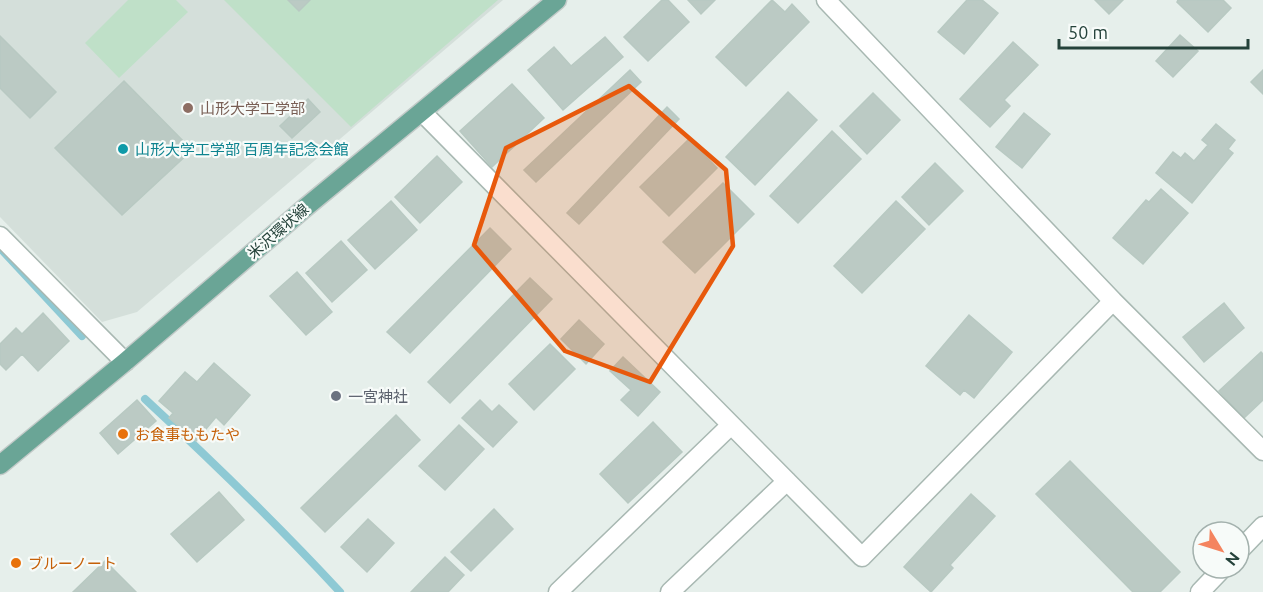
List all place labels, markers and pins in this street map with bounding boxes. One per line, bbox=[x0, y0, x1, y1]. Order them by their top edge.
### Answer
place label: 山形大学工学部 bbox=[200, 100, 305, 117]
marker: 山形大学工学部 bbox=[181, 101, 195, 115]
place label: 山形大学工学部 百周年記念会館 bbox=[135, 141, 348, 158]
marker: 山形大学工学部 百周年記念会館 bbox=[116, 142, 130, 156]
place label: 一宮神社 bbox=[348, 388, 408, 405]
marker: 一宮神社 bbox=[329, 389, 343, 403]
place label: お食事ももたや bbox=[135, 426, 240, 443]
marker: お食事ももたや bbox=[116, 427, 130, 441]
place label: ブルーノート bbox=[28, 555, 117, 572]
marker: ブルーノート bbox=[9, 556, 23, 570]

